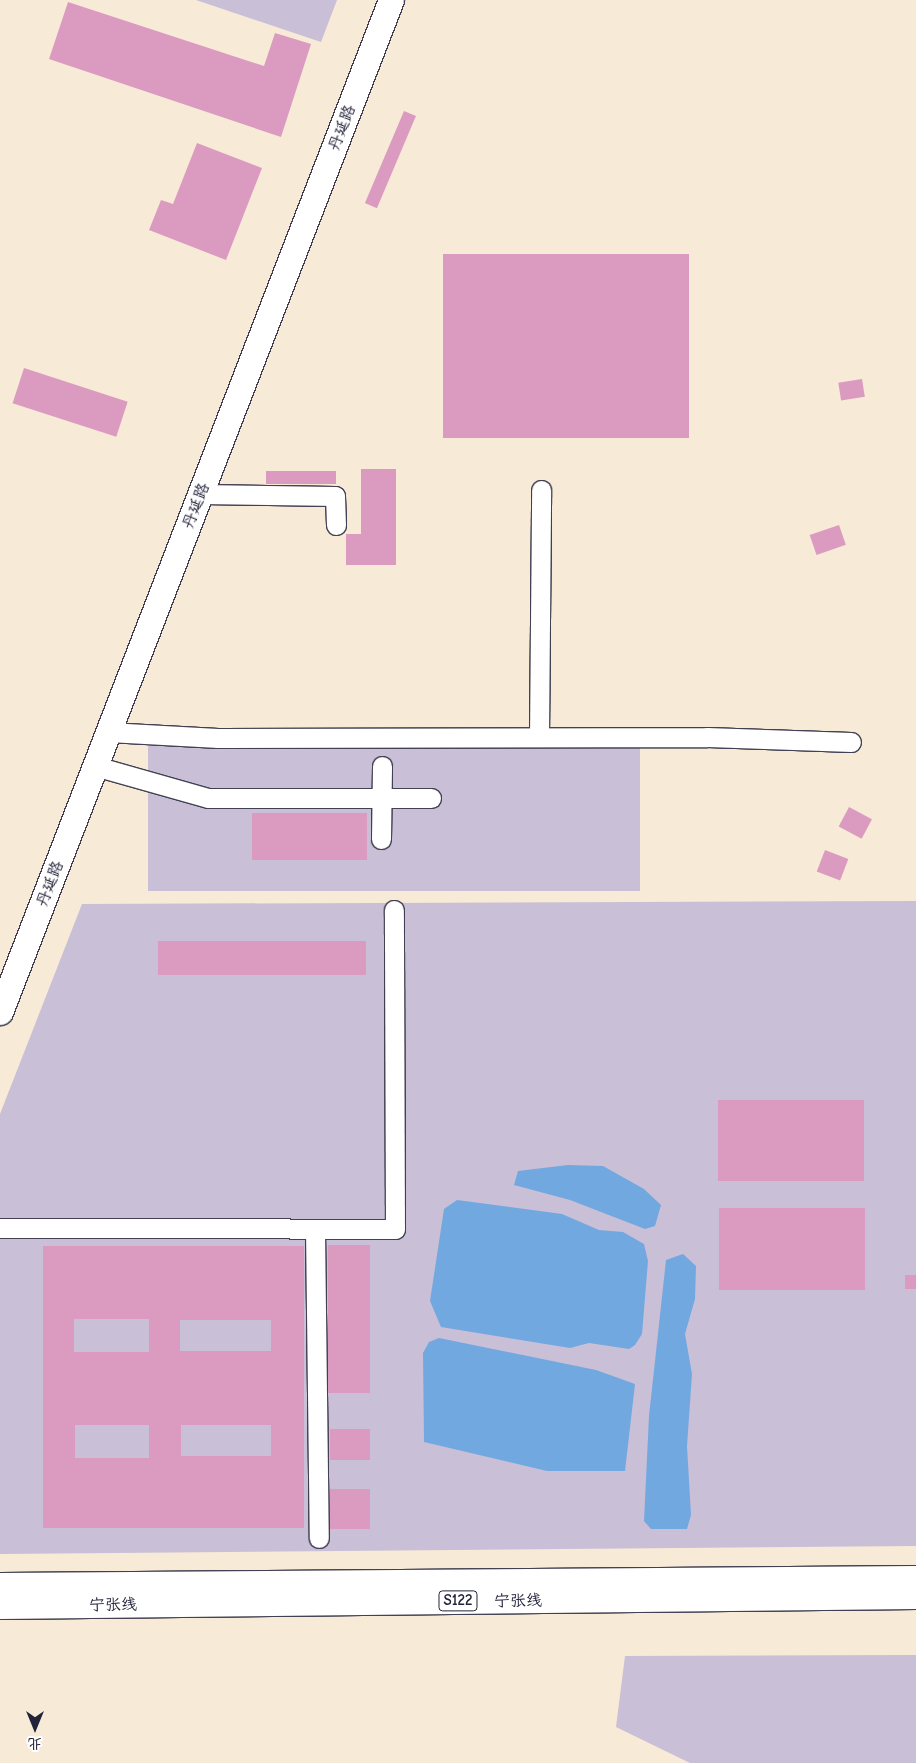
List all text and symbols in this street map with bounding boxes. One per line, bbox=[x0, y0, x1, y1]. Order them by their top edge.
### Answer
street label: 丹延路 bbox=[324, 102, 360, 154]
street label: 丹延路 bbox=[178, 480, 214, 532]
street label: 丹延路 bbox=[32, 858, 68, 910]
road number: S122 bbox=[438, 1588, 478, 1614]
street label: 宁张线 bbox=[494, 1591, 542, 1611]
street label: 宁张线 bbox=[89, 1595, 137, 1615]
north arrow bbox=[10, 1703, 60, 1753]
text: 北 bbox=[28, 1735, 42, 1752]

